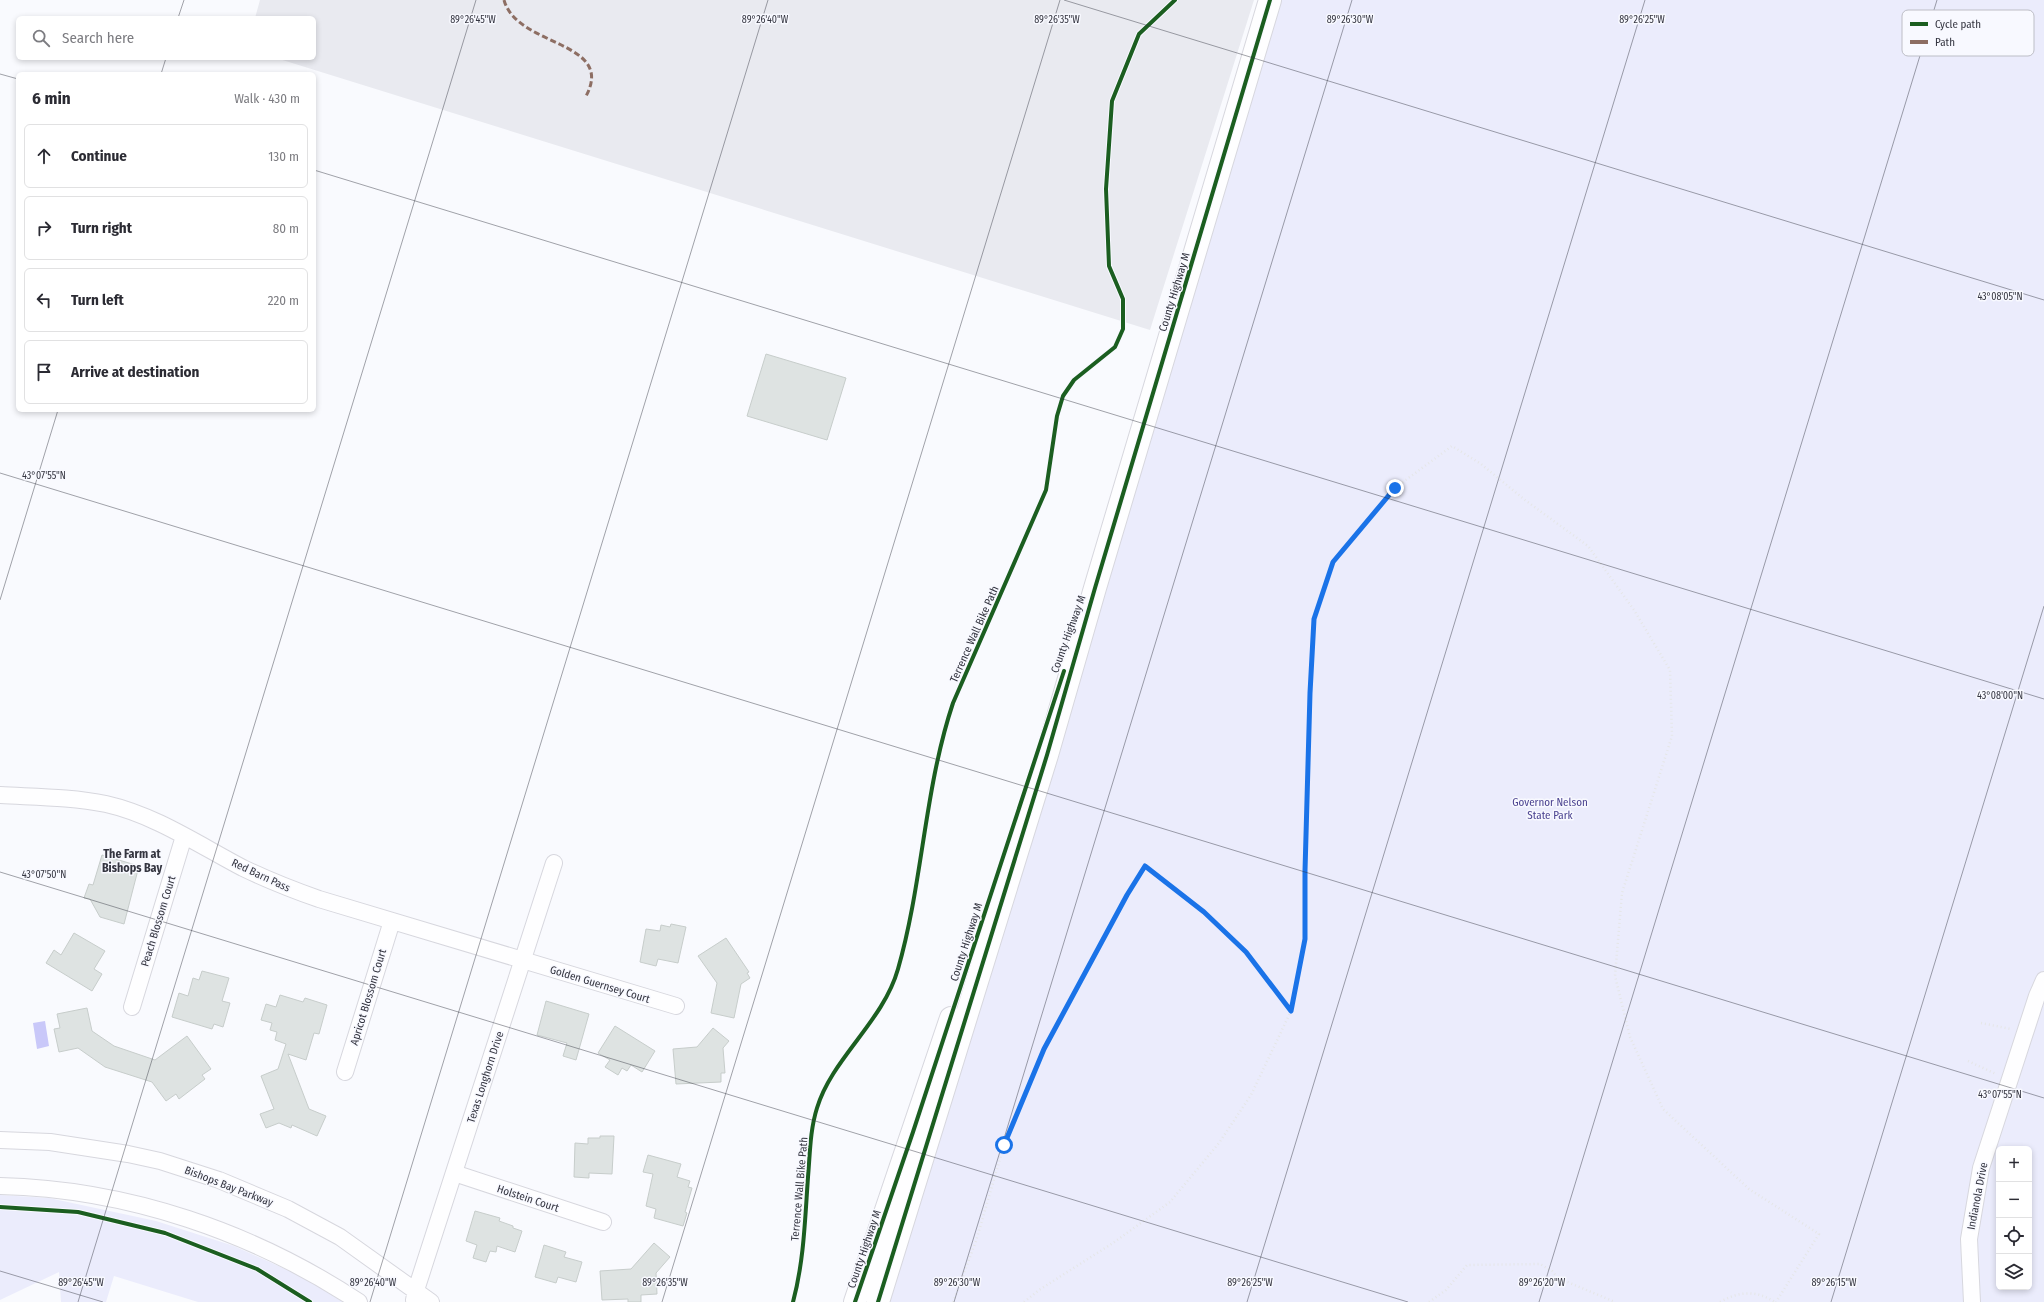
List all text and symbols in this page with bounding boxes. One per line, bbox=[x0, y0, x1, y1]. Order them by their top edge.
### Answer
legend bbox=[1902, 10, 2034, 56]
text: 89°26'45"W bbox=[450, 14, 496, 26]
text: 89°26'40"W bbox=[742, 14, 789, 26]
text: 89°26'35"W bbox=[1034, 14, 1080, 26]
text: 89°26'30"W bbox=[1327, 14, 1374, 26]
text: 89°26'25"W bbox=[1619, 14, 1665, 26]
search box bbox=[16, 16, 316, 60]
text: Cycle path bbox=[1935, 18, 1981, 31]
icon: search bbox=[30, 27, 52, 49]
text: Search here bbox=[62, 29, 134, 47]
text: Path bbox=[1935, 36, 1955, 49]
text: 6 min bbox=[32, 88, 71, 109]
text: Walk · 430 m bbox=[234, 91, 300, 106]
icon: ahead bbox=[33, 145, 55, 167]
text: Continue bbox=[71, 147, 127, 165]
text: 130 m bbox=[268, 149, 299, 164]
icon: right bbox=[33, 217, 55, 239]
text: Turn right bbox=[71, 219, 132, 237]
text: 80 m bbox=[273, 221, 299, 236]
street label: County Highway M bbox=[1156, 251, 1193, 333]
icon: left bbox=[33, 289, 55, 311]
text: Turn left bbox=[71, 291, 124, 309]
text: 43°08'05"N bbox=[1977, 291, 2023, 303]
text: 220 m bbox=[268, 293, 299, 308]
icon: arrive bbox=[33, 361, 55, 383]
text: Arrive at destination bbox=[71, 363, 199, 381]
text: 43°07'55"N bbox=[22, 470, 66, 482]
route end bbox=[1386, 479, 1404, 497]
street label: Terrence Wall Bike Path bbox=[947, 584, 1002, 685]
street label: County Highway M bbox=[1048, 593, 1089, 675]
text: 43°08'00"N bbox=[1977, 690, 2023, 702]
park label: Governor Nelson State Park bbox=[1512, 796, 1588, 822]
district label: The Farm at Bishops Bay bbox=[102, 847, 162, 875]
street label: Red Barn Pass bbox=[229, 856, 292, 895]
text: 43°07'50"N bbox=[22, 869, 66, 881]
street label: Peach Blossom Court bbox=[138, 874, 179, 968]
street label: County Highway M bbox=[948, 901, 985, 983]
street label: Apricot Blossom Court bbox=[348, 947, 389, 1047]
street label: Golden Guernsey Court bbox=[548, 963, 652, 1006]
street label: Texas Longhorn Drive bbox=[465, 1030, 506, 1125]
text: 43°07'55"N bbox=[1978, 1089, 2022, 1101]
street label: Terrence Wall Bike Path bbox=[788, 1136, 811, 1242]
route start bbox=[995, 1136, 1013, 1154]
map controls bbox=[1996, 1146, 2032, 1290]
button: + bbox=[1996, 1146, 2032, 1182]
street label: Indianola Drive bbox=[1965, 1161, 1990, 1231]
street label: Bishops Bay Parkway bbox=[183, 1164, 275, 1209]
street label: Holstein Court bbox=[495, 1182, 561, 1215]
button: − bbox=[1996, 1182, 2032, 1218]
street label: County Highway M bbox=[845, 1208, 884, 1290]
button: locate bbox=[1996, 1218, 2032, 1254]
button: layers bbox=[1996, 1254, 2032, 1290]
text: 89°26'45"W bbox=[58, 1277, 104, 1289]
text: 89°26'40"W bbox=[350, 1277, 397, 1289]
text: 89°26'35"W bbox=[642, 1277, 688, 1289]
text: 89°26'30"W bbox=[934, 1277, 981, 1289]
text: 89°26'25"W bbox=[1227, 1277, 1273, 1289]
text: 89°26'20"W bbox=[1519, 1277, 1566, 1289]
text: 89°26'15"W bbox=[1811, 1277, 1857, 1289]

